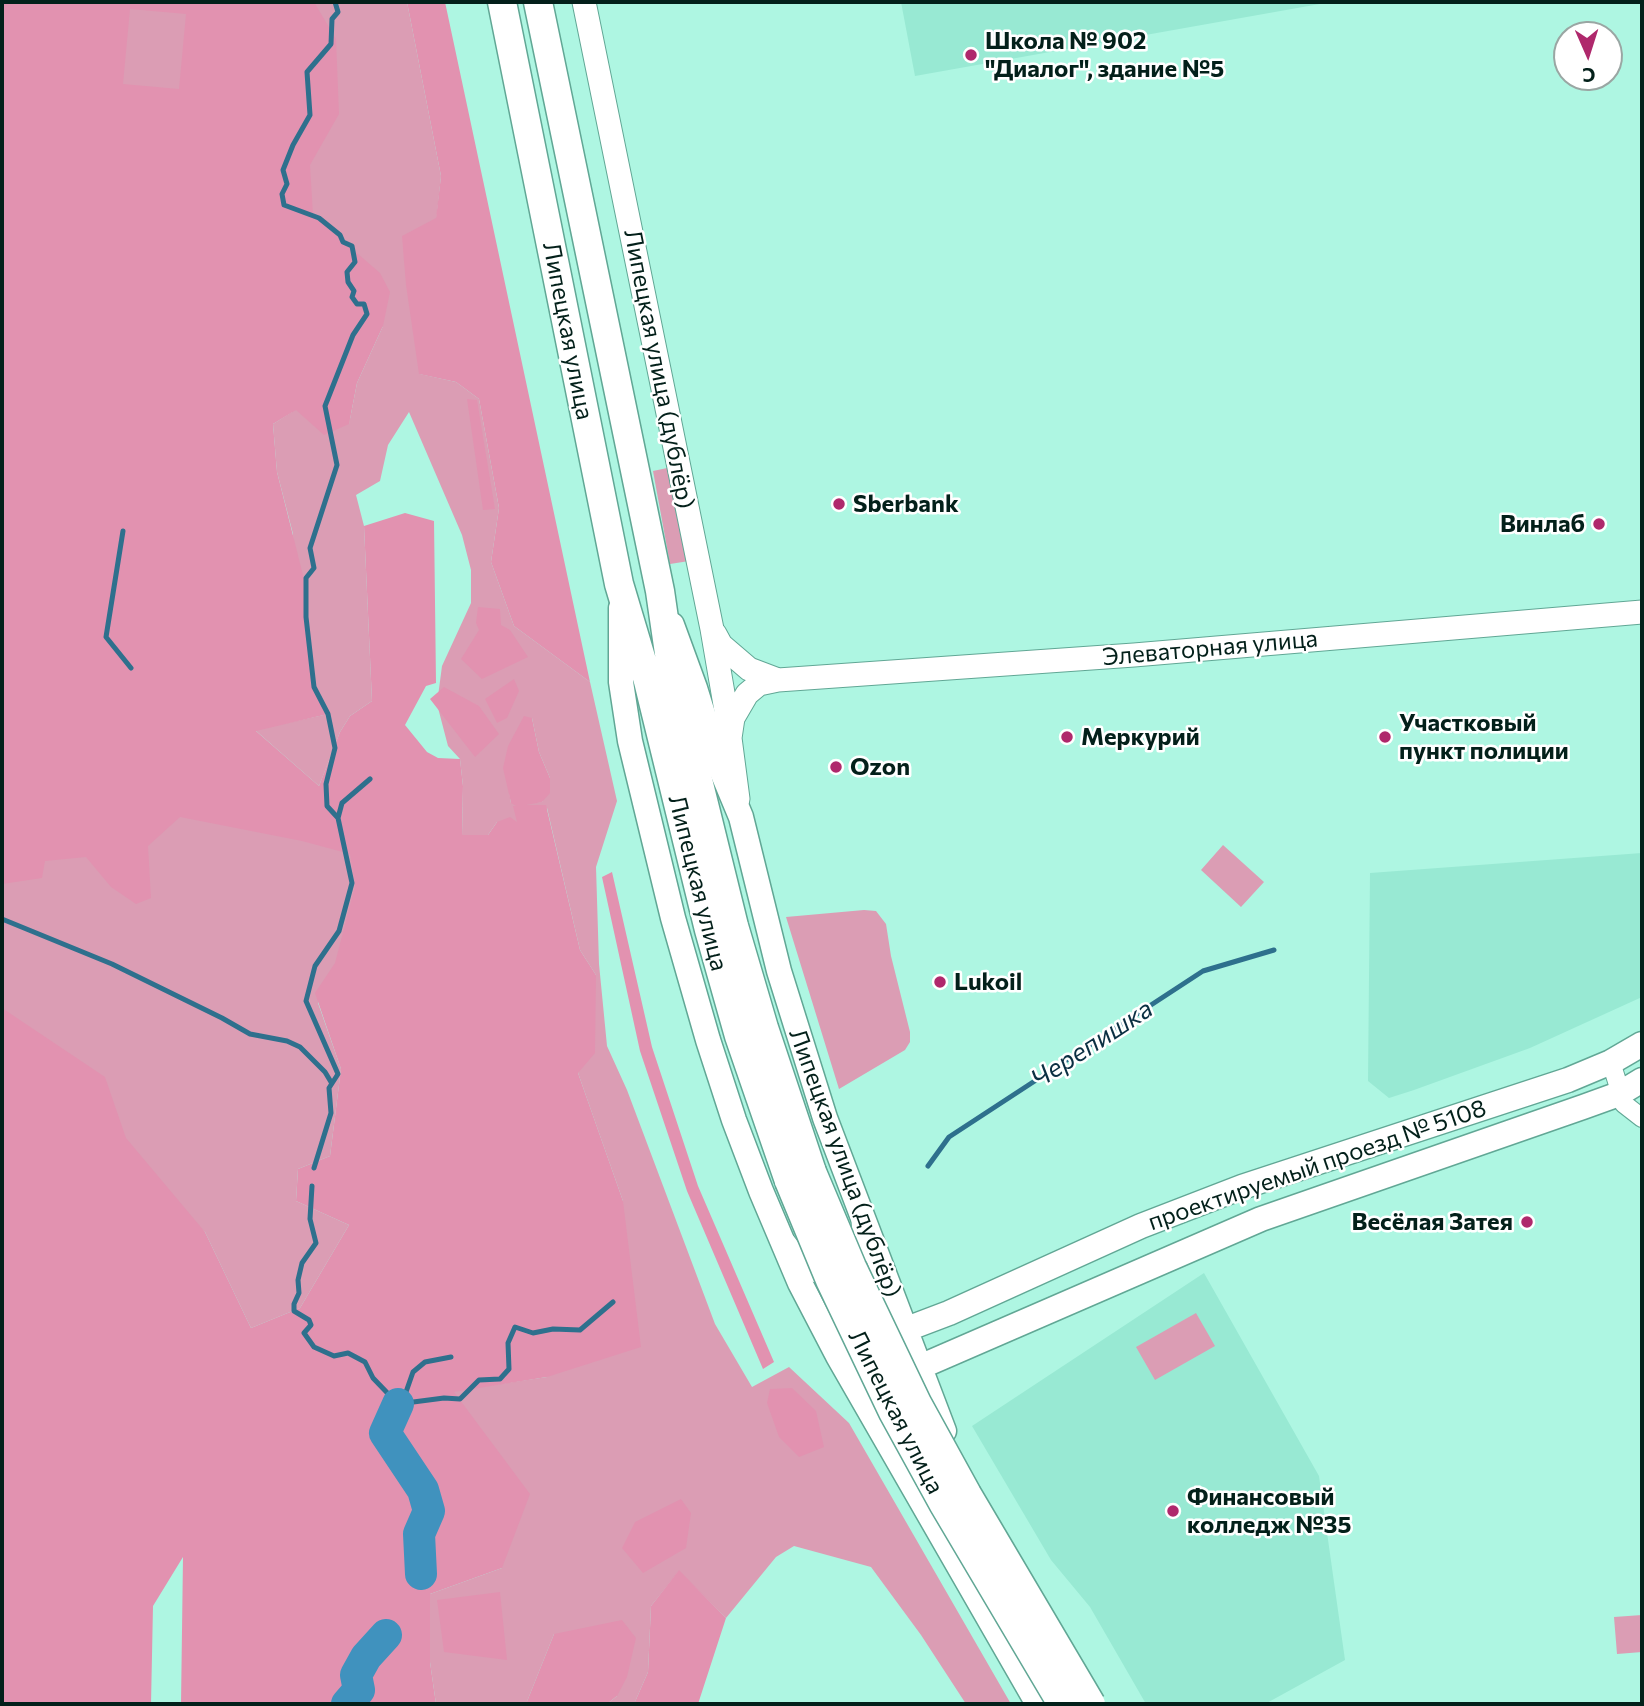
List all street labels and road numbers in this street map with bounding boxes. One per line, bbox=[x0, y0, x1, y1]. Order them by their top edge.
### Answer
street label: Липецкая улица (дублёр) bbox=[618, 227, 700, 511]
street label: Липецкая улица bbox=[537, 240, 599, 422]
street label: Элеваторная улица bbox=[1101, 624, 1319, 672]
street label: Липецкая улица bbox=[662, 792, 734, 974]
street label: Липецкая улица (дублёр) bbox=[783, 1025, 907, 1301]
street label: проектируемый проезд № 5108 bbox=[1144, 1093, 1490, 1237]
street label: Липецкая улица bbox=[842, 1325, 950, 1499]

